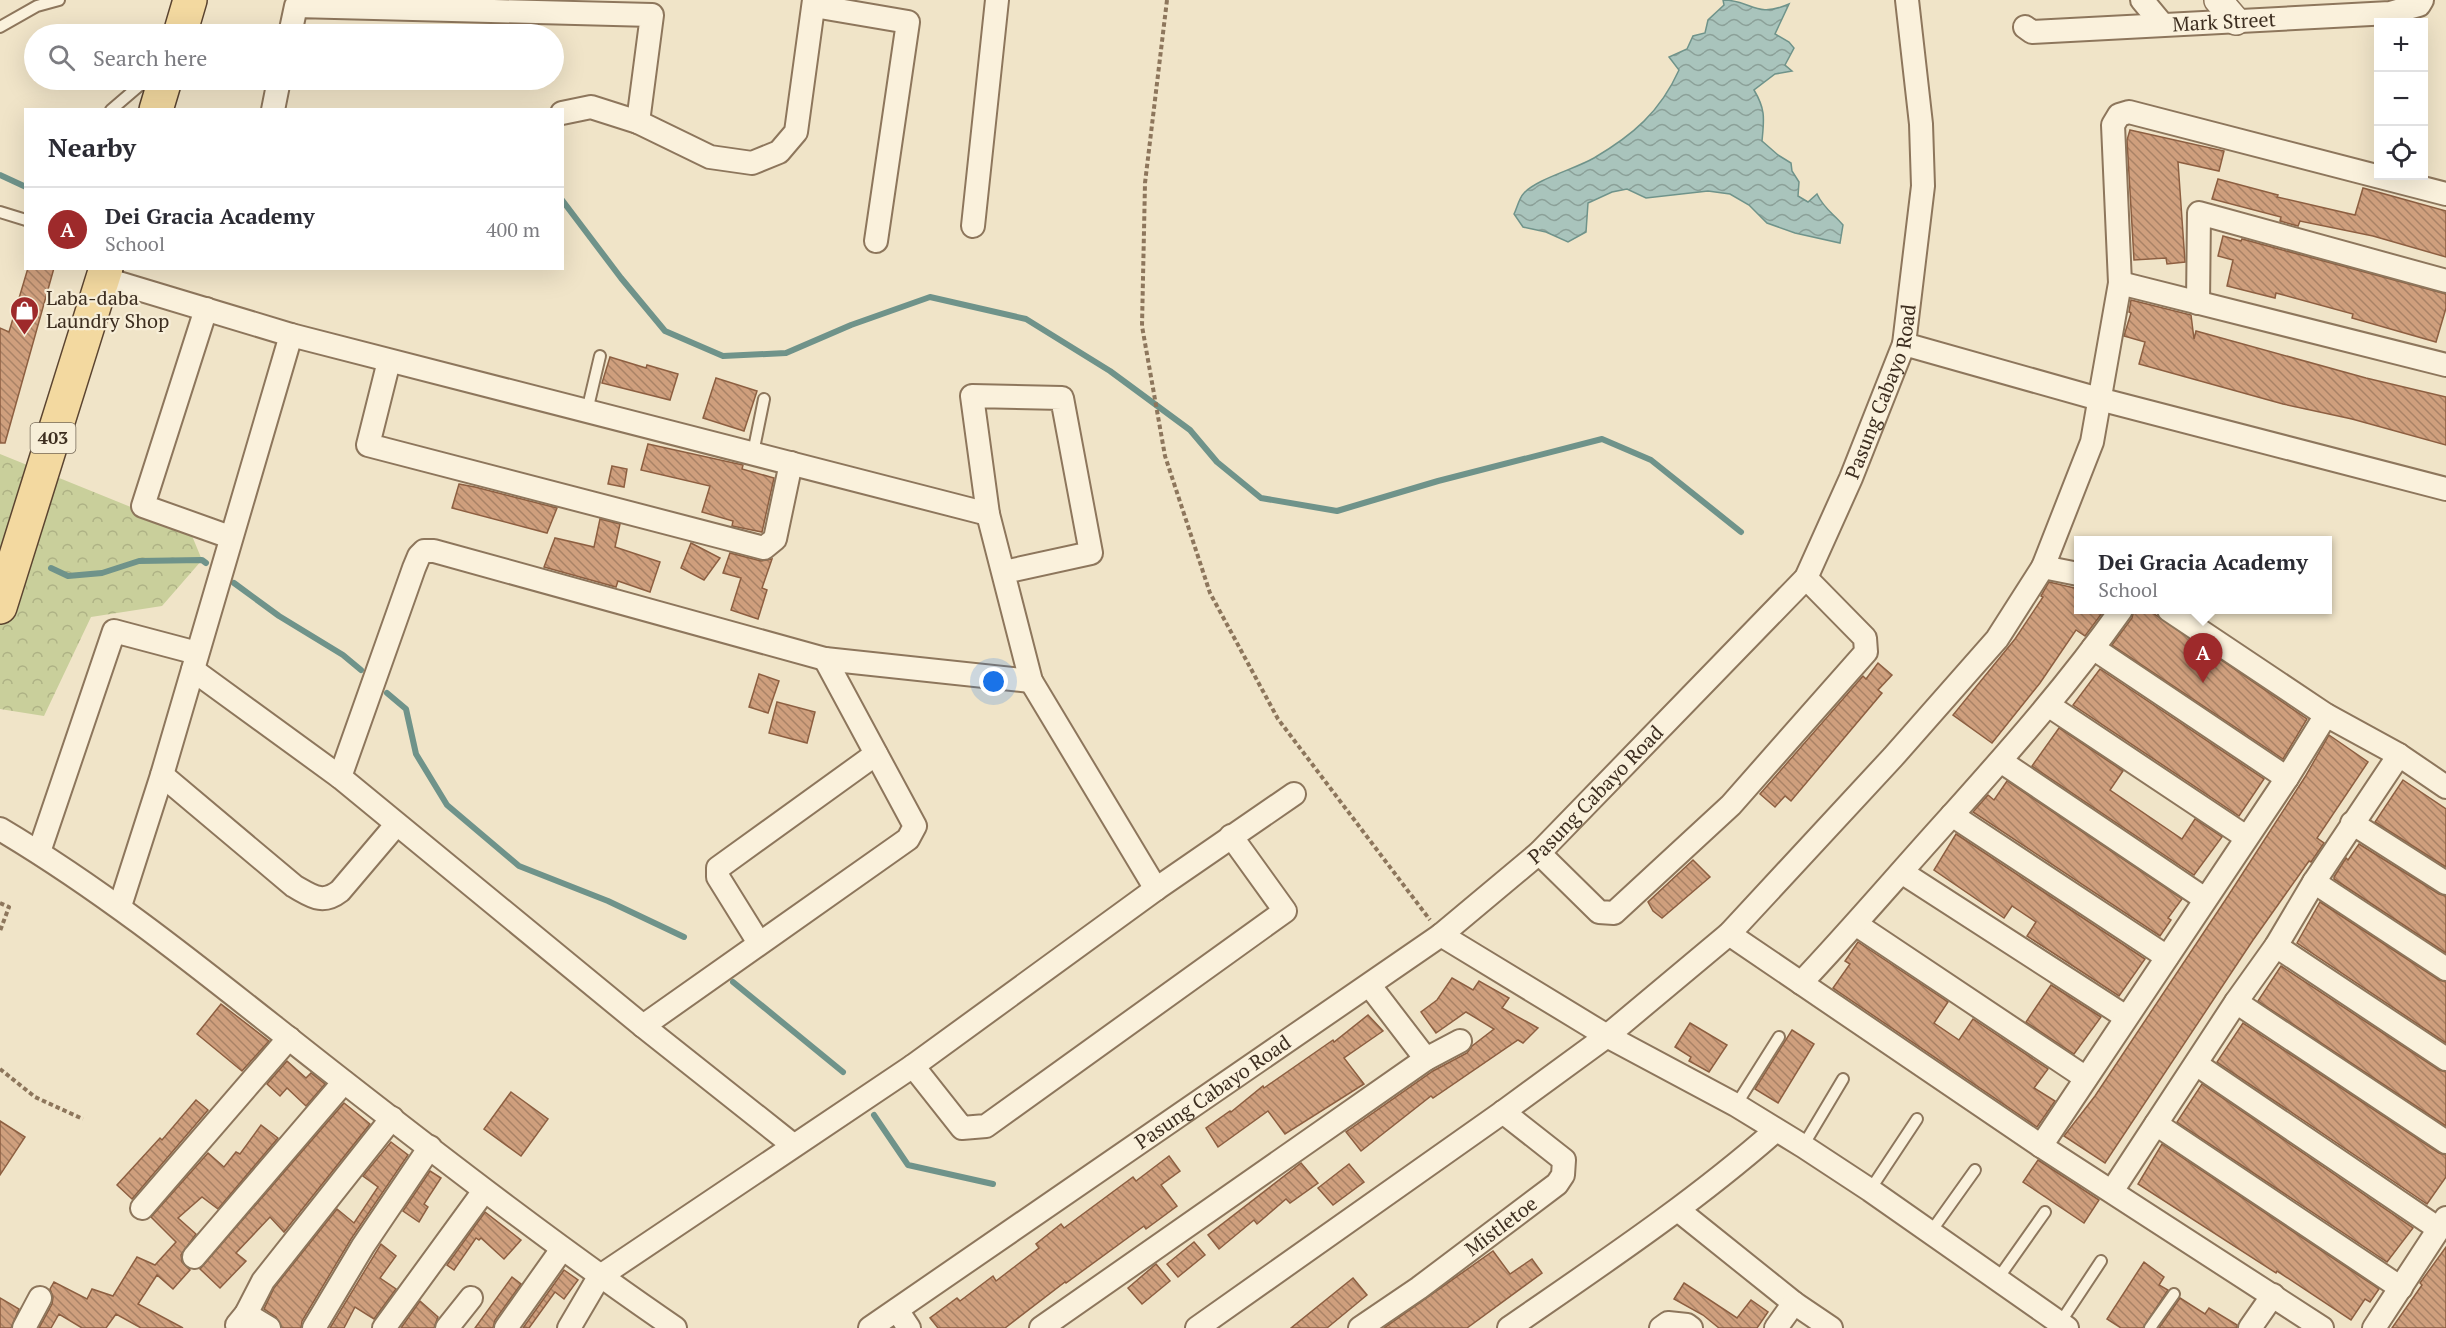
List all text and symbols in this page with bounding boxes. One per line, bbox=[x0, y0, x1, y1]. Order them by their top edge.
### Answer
street label: Mark Street bbox=[2172, 5, 2277, 38]
map controls bbox=[2374, 18, 2428, 180]
button: + bbox=[2374, 18, 2428, 72]
search box bbox=[24, 24, 564, 90]
icon: search bbox=[45, 41, 78, 74]
text: Search here bbox=[93, 43, 207, 72]
button: − bbox=[2374, 72, 2428, 126]
button: locate bbox=[2374, 126, 2428, 180]
text: Nearby bbox=[48, 130, 136, 164]
text: Dei Gracia Academy bbox=[105, 201, 315, 230]
text: A bbox=[60, 216, 75, 243]
text: 400 m bbox=[486, 216, 540, 243]
text: School bbox=[105, 230, 165, 257]
place label: Laba-daba Laundry Shop bbox=[46, 284, 169, 334]
shop icon: Laba-daba Laundry Shop bbox=[9, 294, 41, 336]
street label: Pasung Cabayo Road bbox=[1838, 303, 1922, 483]
road number: 403 bbox=[31, 423, 76, 453]
popup bbox=[2074, 536, 2332, 614]
text: Dei Gracia Academy bbox=[2098, 547, 2308, 576]
text: School bbox=[2098, 576, 2158, 603]
pin: A bbox=[2184, 634, 2222, 683]
your location bbox=[979, 667, 1008, 696]
street label: Pasung Cabayo Road bbox=[1522, 719, 1669, 870]
street label: Pasung Cabayo Road bbox=[1129, 1029, 1296, 1155]
street label: Mistletoe bbox=[1459, 1190, 1542, 1262]

